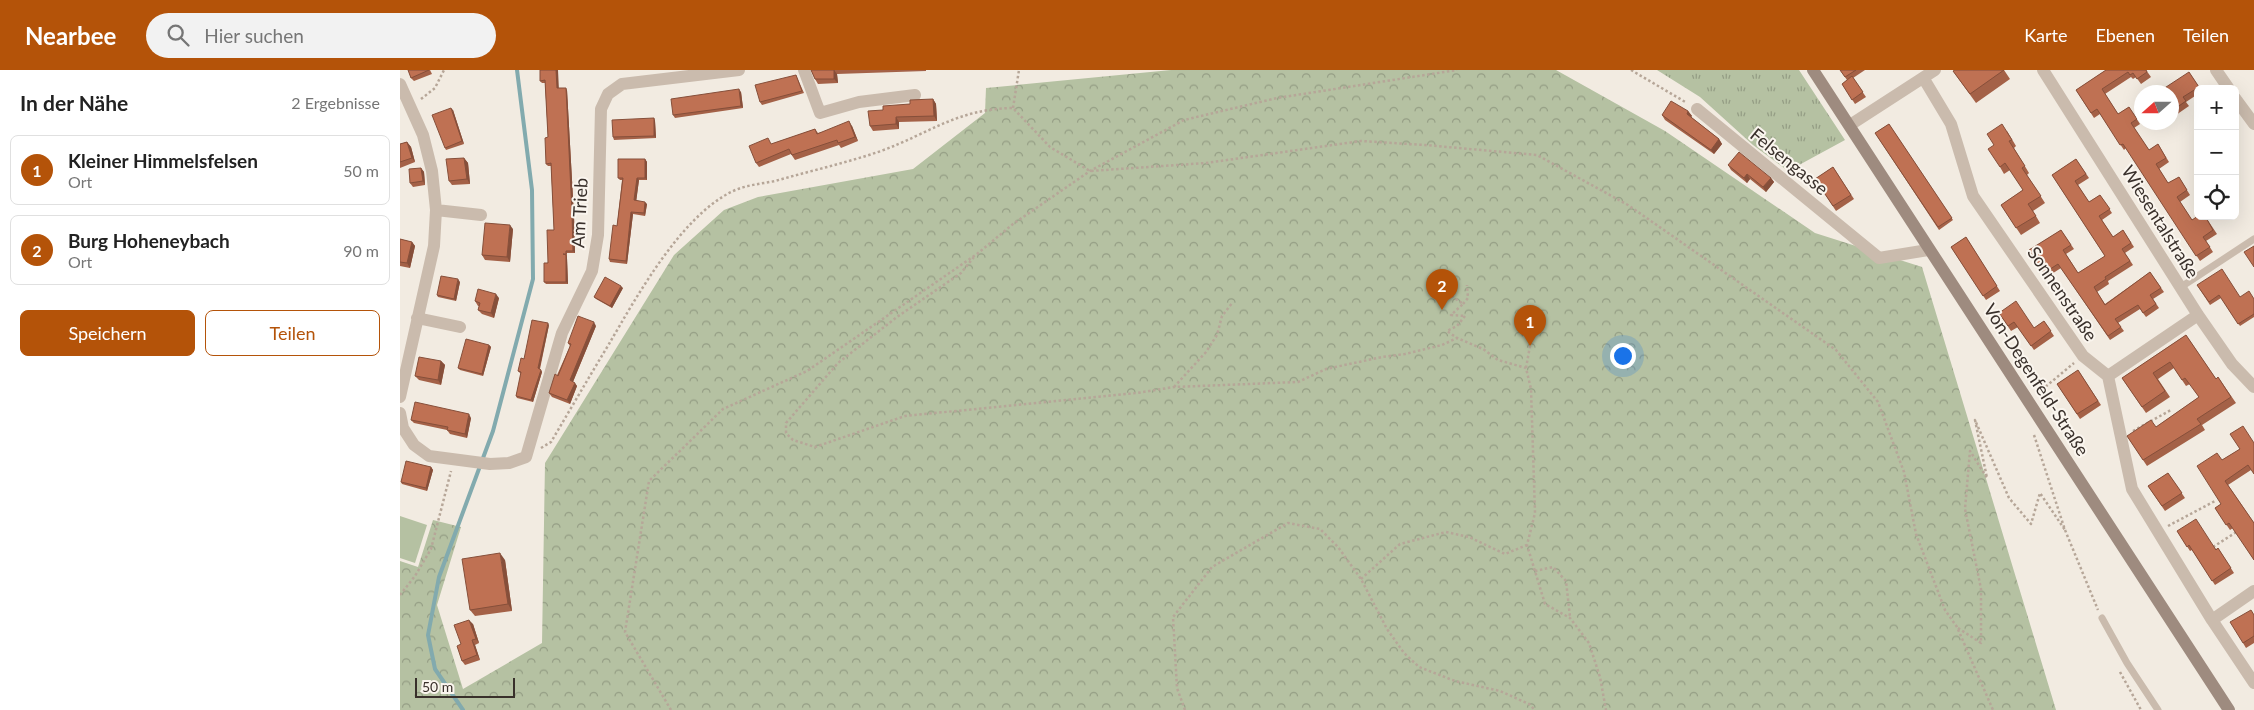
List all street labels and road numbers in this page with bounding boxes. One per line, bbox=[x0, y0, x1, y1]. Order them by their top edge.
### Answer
street label: Felsengasse bbox=[1746, 123, 1833, 199]
street label: Wiesentalstraße bbox=[2117, 161, 2204, 282]
street label: Am Trieb bbox=[566, 177, 592, 249]
street label: Sonnenstraße bbox=[2023, 242, 2102, 345]
street label: Von-Degenfeld-Straße bbox=[1979, 299, 2094, 460]

